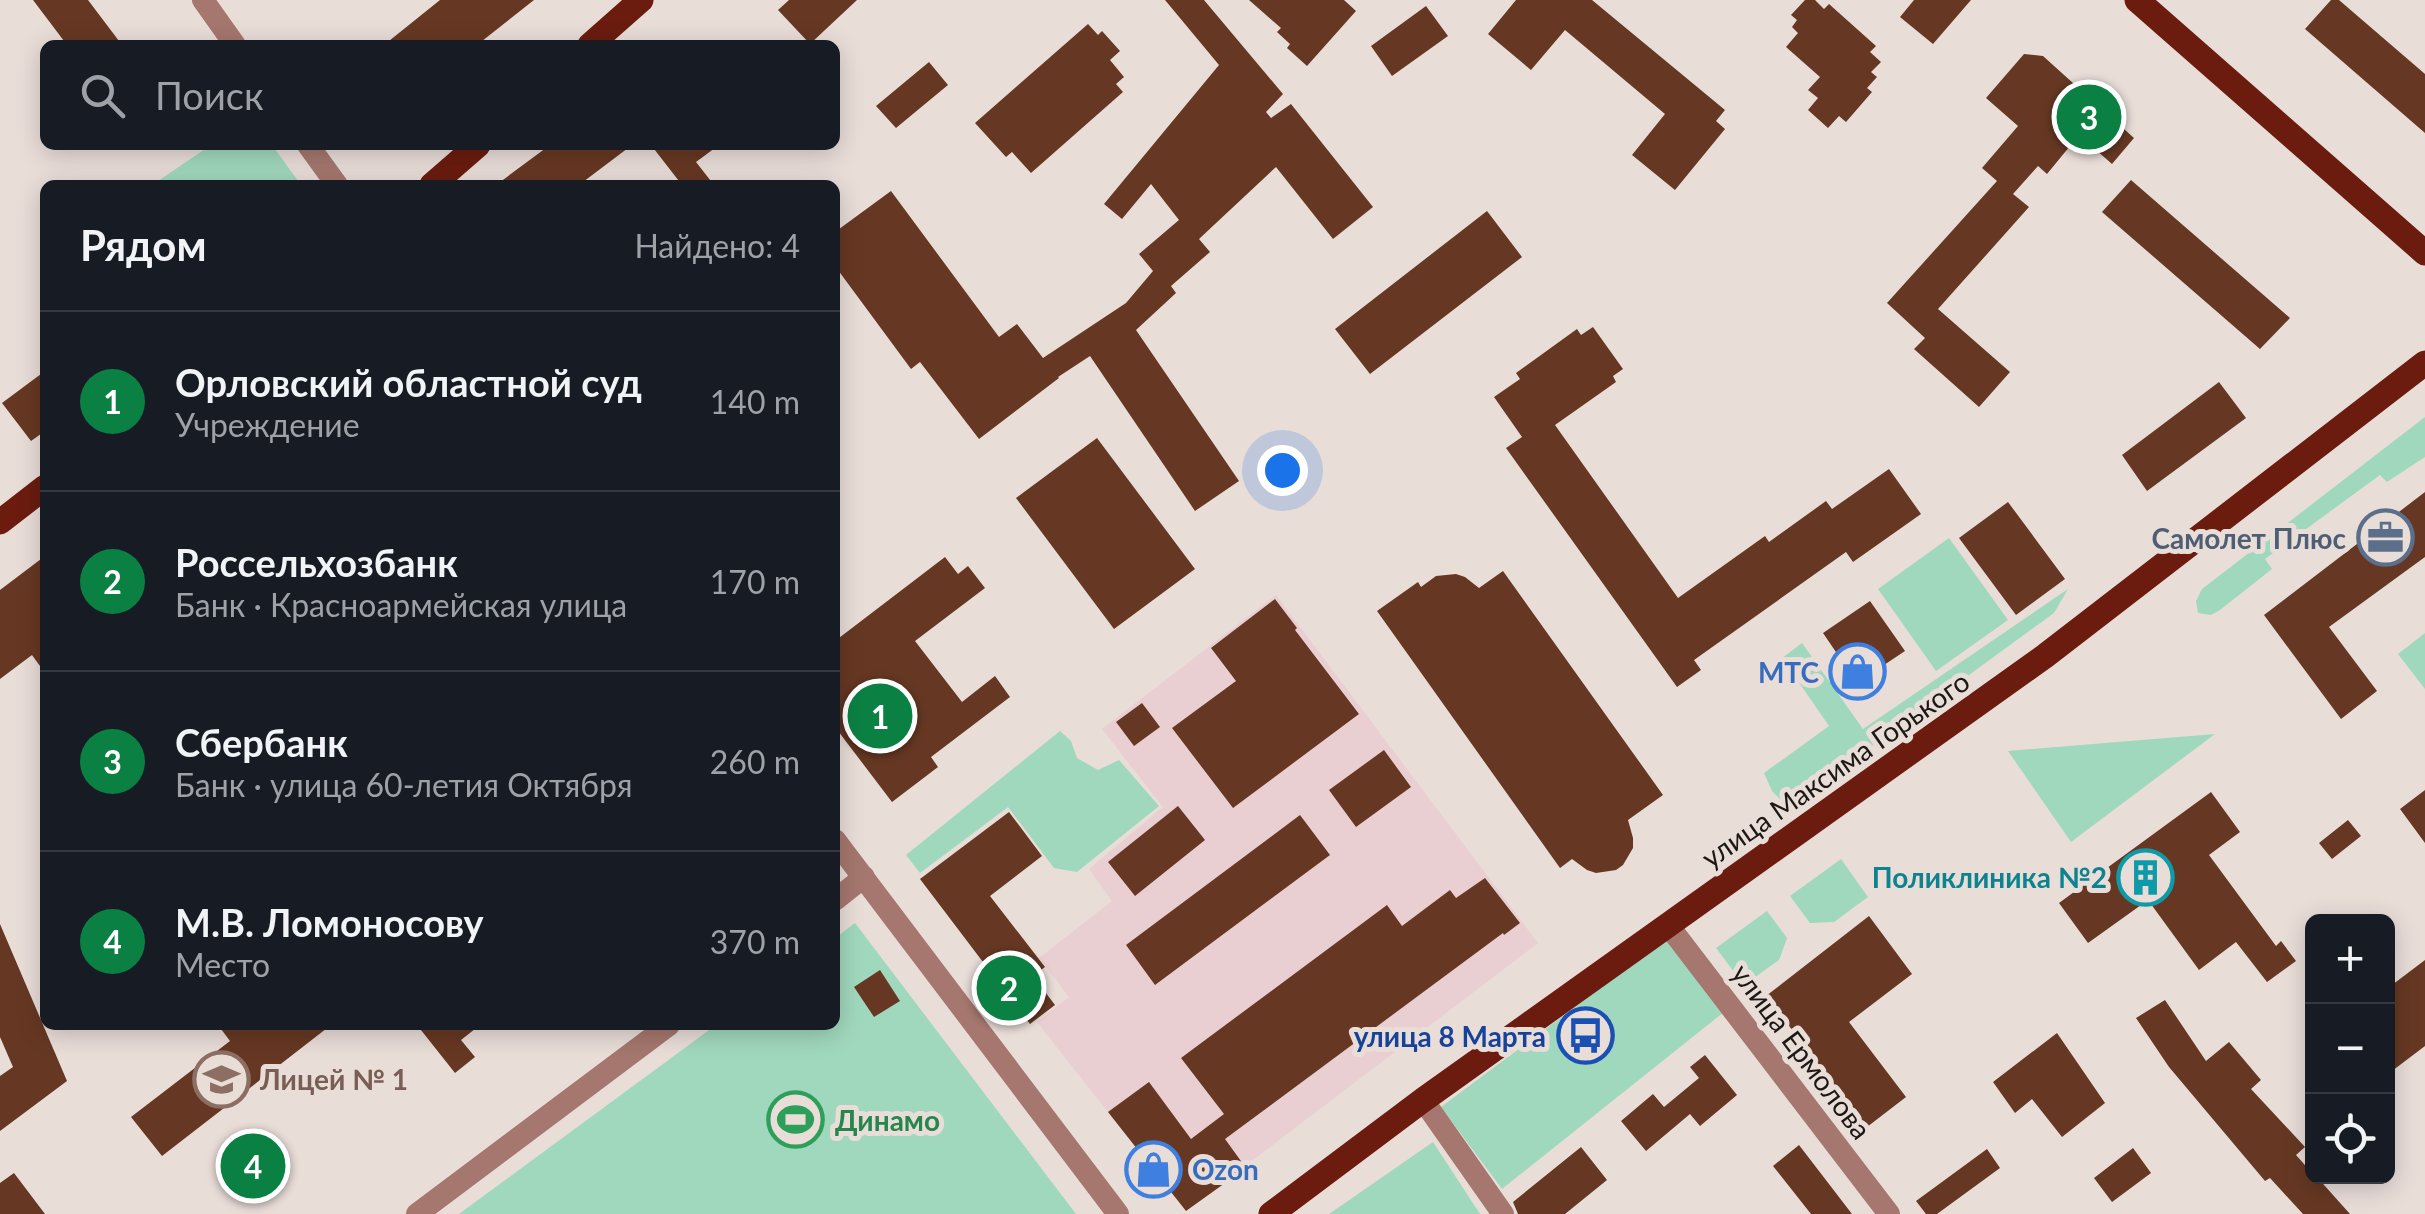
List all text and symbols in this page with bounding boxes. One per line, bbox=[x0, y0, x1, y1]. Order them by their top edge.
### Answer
search box bbox=[40, 40, 840, 150]
icon: search bbox=[75, 68, 130, 123]
text: Поиск bbox=[155, 72, 264, 118]
pin: 3 bbox=[2056, 80, 2122, 154]
text: Рядом bbox=[80, 220, 207, 270]
text: Найдено: 4 bbox=[634, 226, 800, 265]
text: Орловский областной суд bbox=[175, 359, 642, 405]
text: 1 bbox=[103, 382, 122, 421]
text: 140 m bbox=[710, 382, 800, 421]
text: Учреждение bbox=[175, 405, 360, 444]
your location bbox=[1257, 445, 1308, 496]
office icon: Самолет Плюс bbox=[2355, 508, 2415, 568]
place label: Самолет Плюс bbox=[2151, 521, 2346, 555]
text: Россельхозбанк bbox=[175, 539, 458, 585]
text: 2 bbox=[103, 562, 122, 601]
text: 170 m bbox=[710, 562, 800, 601]
text: Банк · Красноармейская улица bbox=[175, 585, 627, 624]
shop icon: МТС bbox=[1828, 642, 1888, 702]
place label: МТС bbox=[1758, 655, 1819, 689]
street label: улица Максима Горького bbox=[1695, 664, 1975, 874]
pin: 1 bbox=[848, 678, 912, 754]
text: Сбербанк bbox=[175, 719, 348, 765]
text: 3 bbox=[103, 742, 122, 781]
text: 260 m bbox=[710, 742, 800, 781]
text: Банк · улица 60-летия Октября bbox=[175, 765, 633, 804]
building icon: Поликлиника №2 bbox=[2116, 847, 2176, 907]
place label: Поликлиника №2 bbox=[1872, 860, 2107, 894]
text: М.В. Ломоносову bbox=[175, 899, 484, 945]
map controls bbox=[2305, 914, 2395, 1184]
button: + bbox=[2305, 914, 2395, 1004]
text: 4 bbox=[103, 922, 122, 961]
text: 370 m bbox=[710, 922, 800, 961]
text: Место bbox=[175, 945, 270, 984]
pin: 2 bbox=[976, 950, 1042, 1026]
street label: улица Ермолова bbox=[1725, 957, 1879, 1145]
button: − bbox=[2305, 1004, 2395, 1094]
bus stop icon: улица 8 Марта bbox=[1555, 1006, 1615, 1066]
place label: улица 8 Марта bbox=[1354, 1019, 1546, 1053]
school or university icon: Лицей № 1 bbox=[191, 1049, 251, 1109]
place label: Лицей № 1 bbox=[259, 1062, 408, 1096]
sports icon: Динамо bbox=[766, 1090, 826, 1150]
button: locate bbox=[2305, 1094, 2395, 1184]
place label: Динамо bbox=[835, 1103, 940, 1137]
pin: 4 bbox=[220, 1128, 286, 1204]
shop icon: Ozon bbox=[1123, 1139, 1183, 1199]
place label: Ozon bbox=[1192, 1152, 1259, 1186]

